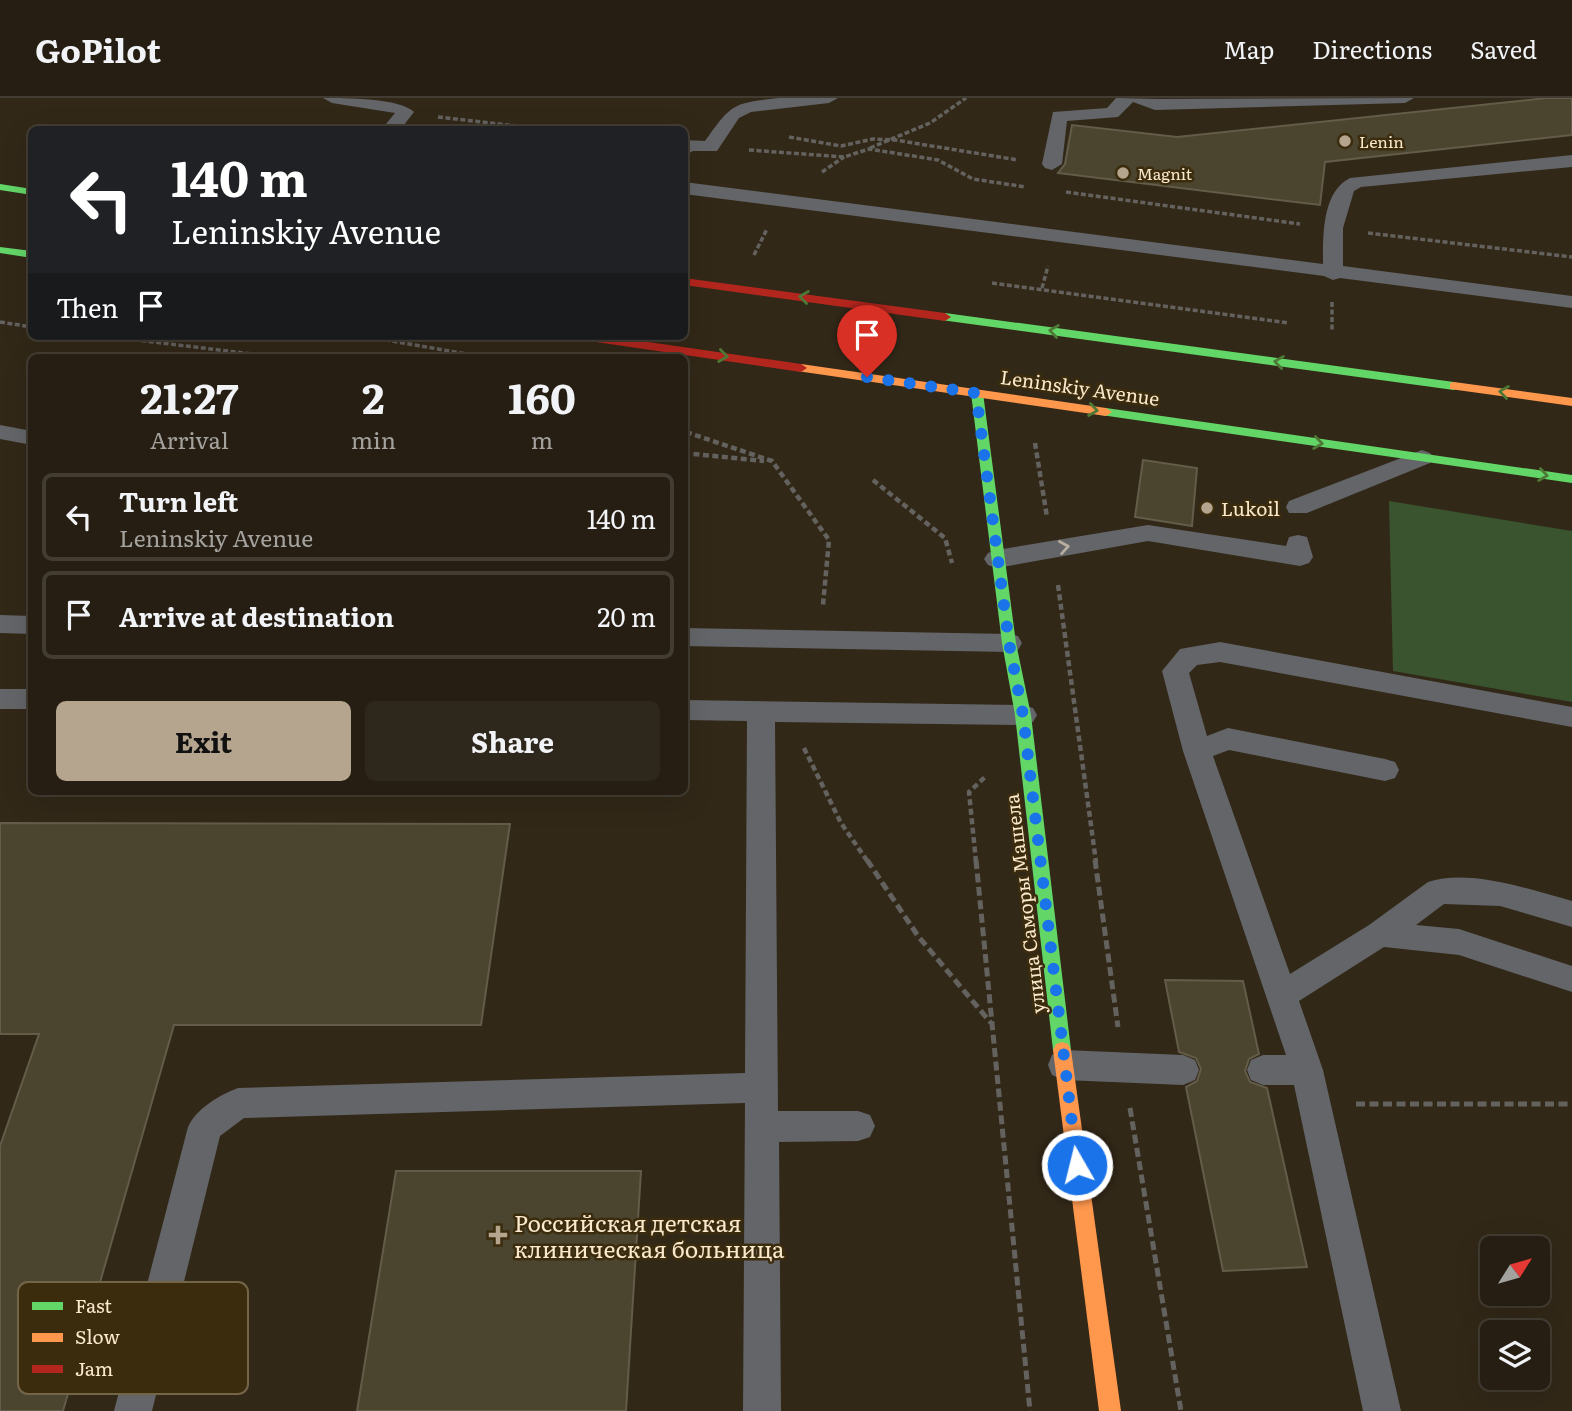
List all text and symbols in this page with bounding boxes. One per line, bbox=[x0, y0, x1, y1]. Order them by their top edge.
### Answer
text: GoPilot bbox=[35, 24, 161, 73]
text: Map bbox=[1223, 31, 1274, 66]
text: Directions bbox=[1312, 31, 1432, 66]
text: Saved bbox=[1470, 31, 1537, 66]
place label: Lenin bbox=[1359, 129, 1404, 153]
marker: Lenin bbox=[1337, 133, 1353, 149]
text: 140 m bbox=[171, 139, 308, 212]
icon: left bbox=[56, 154, 147, 245]
place label: Magnit bbox=[1137, 161, 1193, 185]
marker: Magnit bbox=[1115, 165, 1131, 181]
text: Leninskiy Avenue bbox=[171, 206, 441, 254]
text: Then bbox=[56, 287, 118, 326]
icon: arrive bbox=[132, 287, 170, 325]
one-way arrow bbox=[798, 289, 810, 304]
pin bbox=[837, 305, 897, 377]
icon: arrive bbox=[848, 316, 886, 354]
one-way arrow bbox=[1048, 324, 1059, 339]
one-way arrow bbox=[717, 349, 729, 364]
one-way arrow bbox=[1273, 354, 1285, 369]
street label: Leninskiy Avenue bbox=[999, 362, 1162, 412]
text: 21:27 bbox=[140, 365, 239, 427]
text: 2 bbox=[362, 365, 385, 427]
text: 160 bbox=[508, 365, 576, 427]
one-way arrow bbox=[1499, 385, 1510, 400]
one-way arrow bbox=[1087, 402, 1098, 417]
text: Arrival bbox=[150, 422, 229, 456]
text: min bbox=[351, 422, 396, 456]
text: m bbox=[531, 422, 553, 456]
one-way arrow bbox=[1312, 435, 1324, 450]
one-way arrow bbox=[1537, 467, 1549, 482]
text: Turn left bbox=[119, 481, 238, 520]
place label: Lukoil bbox=[1221, 494, 1280, 522]
icon: left bbox=[60, 498, 98, 536]
text: 140 m bbox=[587, 498, 656, 537]
marker: Lukoil bbox=[1199, 500, 1215, 516]
text: Leninskiy Avenue bbox=[119, 520, 313, 554]
one-way arrow bbox=[1058, 540, 1070, 555]
icon: arrive bbox=[60, 596, 98, 634]
text: Arrive at destination bbox=[119, 596, 394, 635]
text: 20 m bbox=[597, 596, 656, 635]
button: Exit bbox=[56, 701, 351, 781]
button: Share bbox=[365, 701, 660, 781]
street label: улица Саморы Машела bbox=[997, 792, 1051, 1016]
position arrow bbox=[1040, 1128, 1114, 1202]
place label: Российская детская клиническая больница bbox=[514, 1205, 785, 1265]
marker: Российская детская клиническая больница bbox=[488, 1225, 508, 1245]
north arrow bbox=[1480, 1236, 1550, 1306]
map controls bbox=[1480, 1236, 1550, 1390]
legend bbox=[18, 1282, 248, 1394]
text: Fast bbox=[75, 1291, 112, 1319]
button: layers bbox=[1480, 1320, 1550, 1390]
text: Slow bbox=[75, 1322, 120, 1350]
text: Jam bbox=[75, 1354, 113, 1382]

